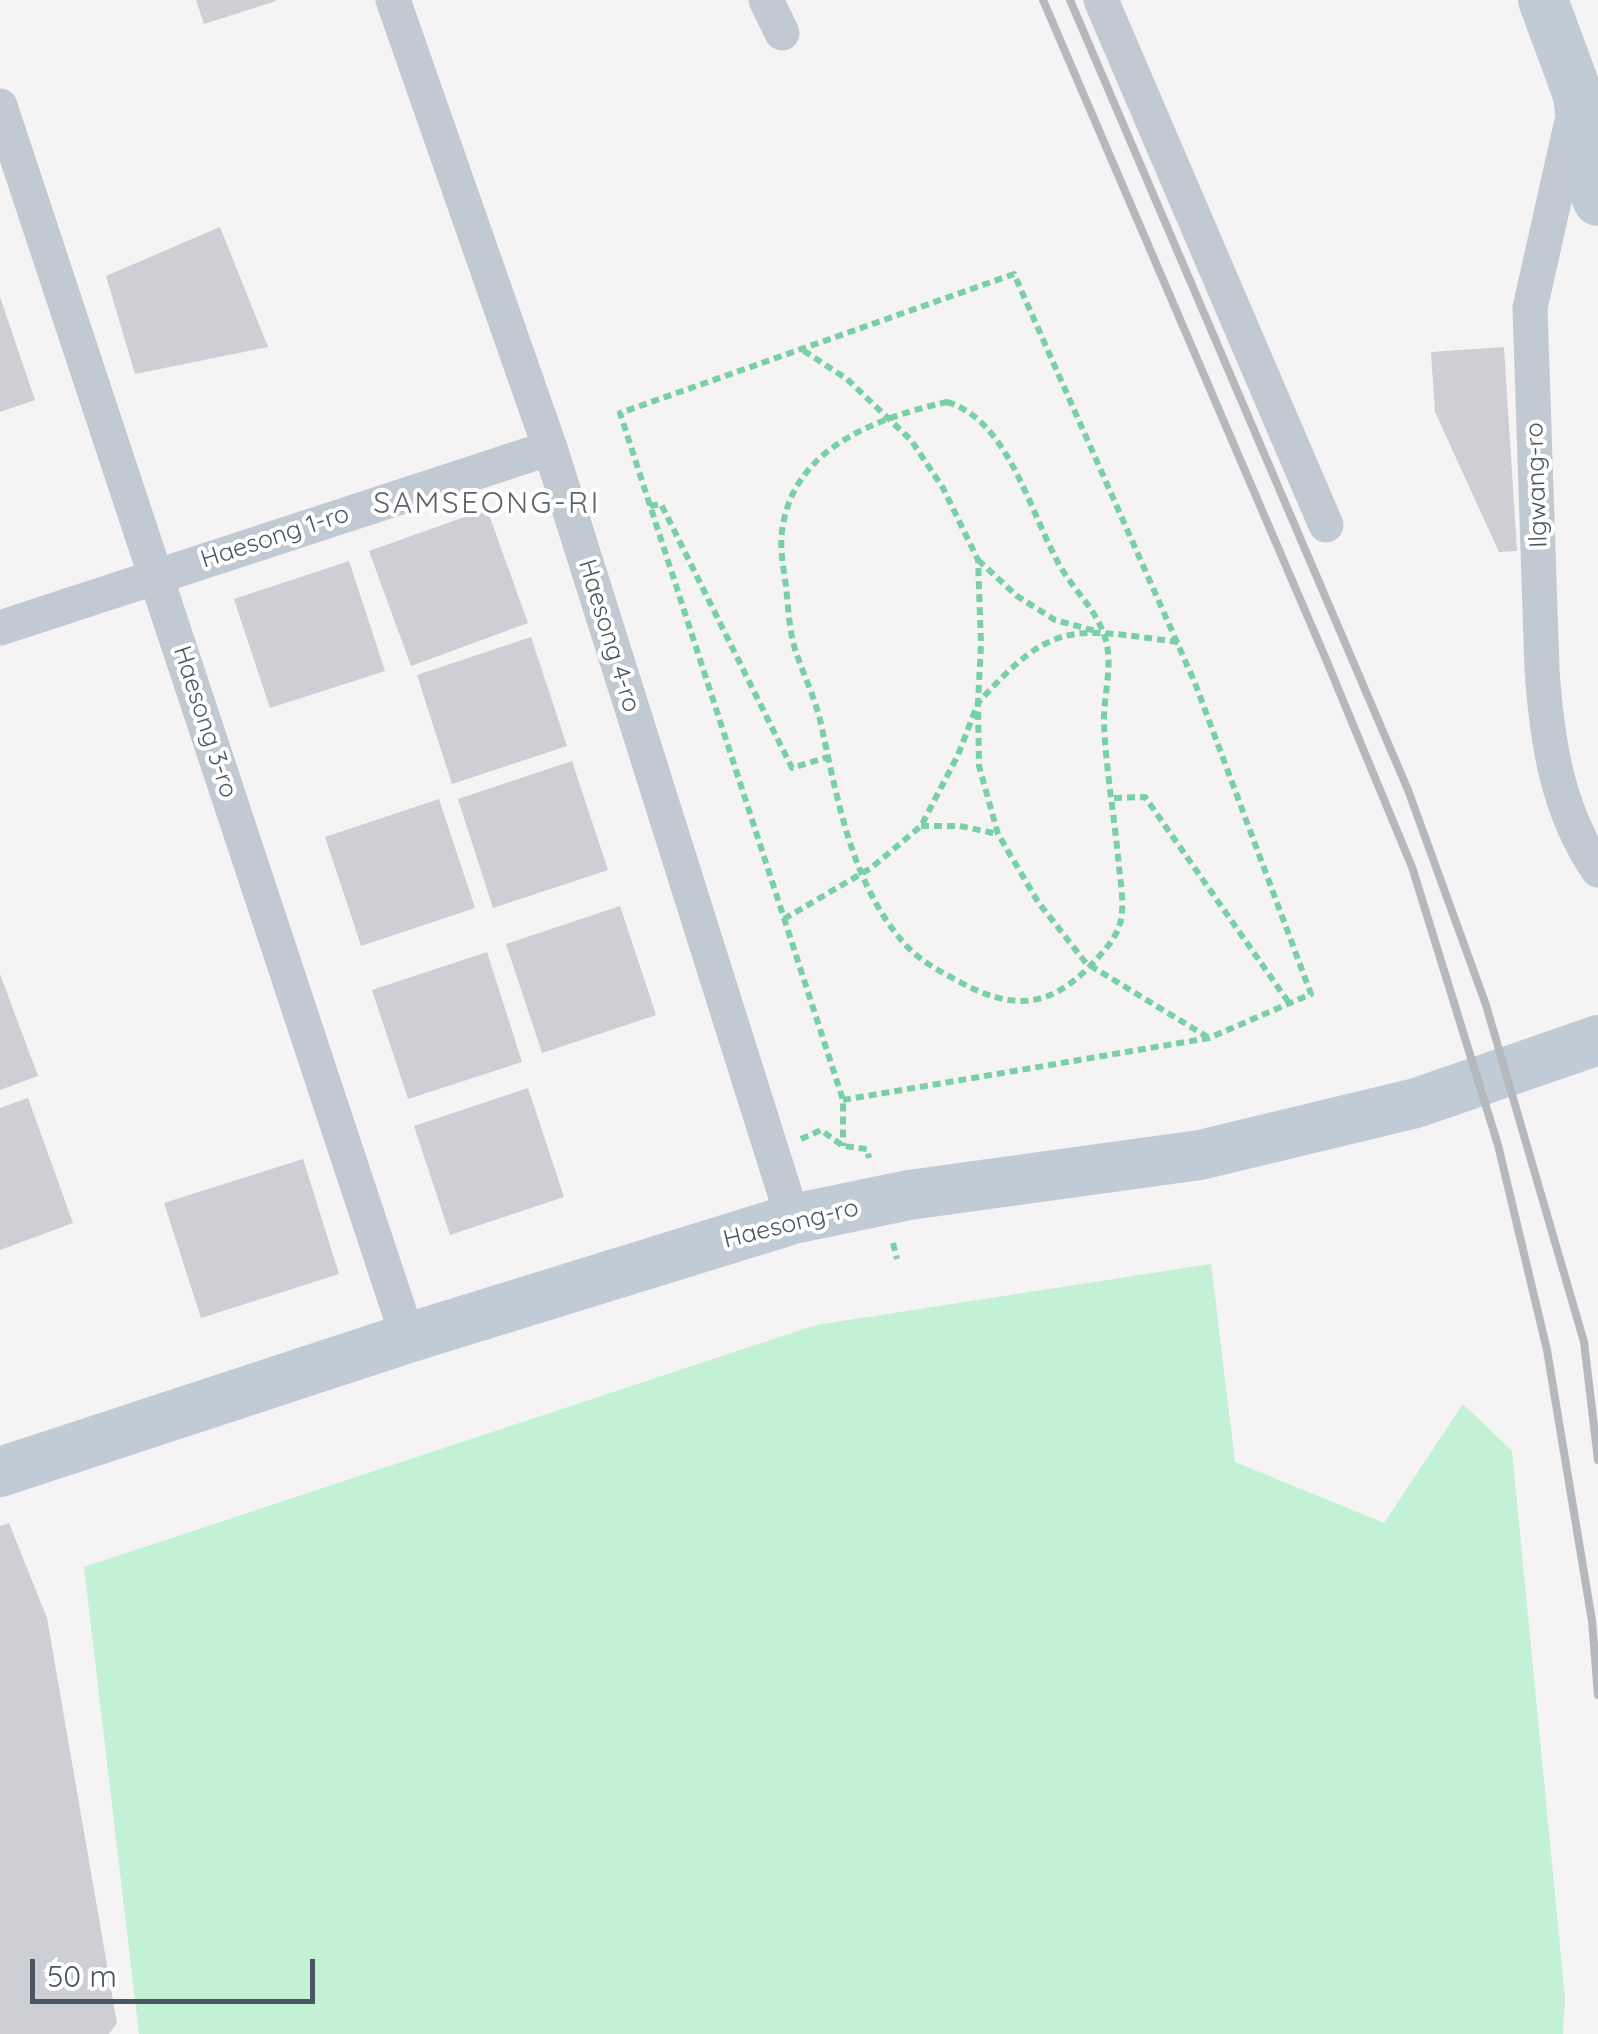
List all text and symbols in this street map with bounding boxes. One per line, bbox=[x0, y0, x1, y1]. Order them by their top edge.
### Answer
street label: Ilgwang-ro bbox=[1520, 422, 1554, 548]
district label: SAMSEONG-RI bbox=[373, 486, 601, 522]
street label: Haesong 1-ro bbox=[197, 499, 353, 575]
street label: Haesong 4-ro bbox=[572, 556, 646, 716]
street label: Haesong 3-ro bbox=[166, 642, 244, 802]
street label: Haesong-ro bbox=[720, 1193, 862, 1255]
scale bar bbox=[35, 1939, 320, 2001]
text: 50 m bbox=[47, 1957, 117, 1995]

